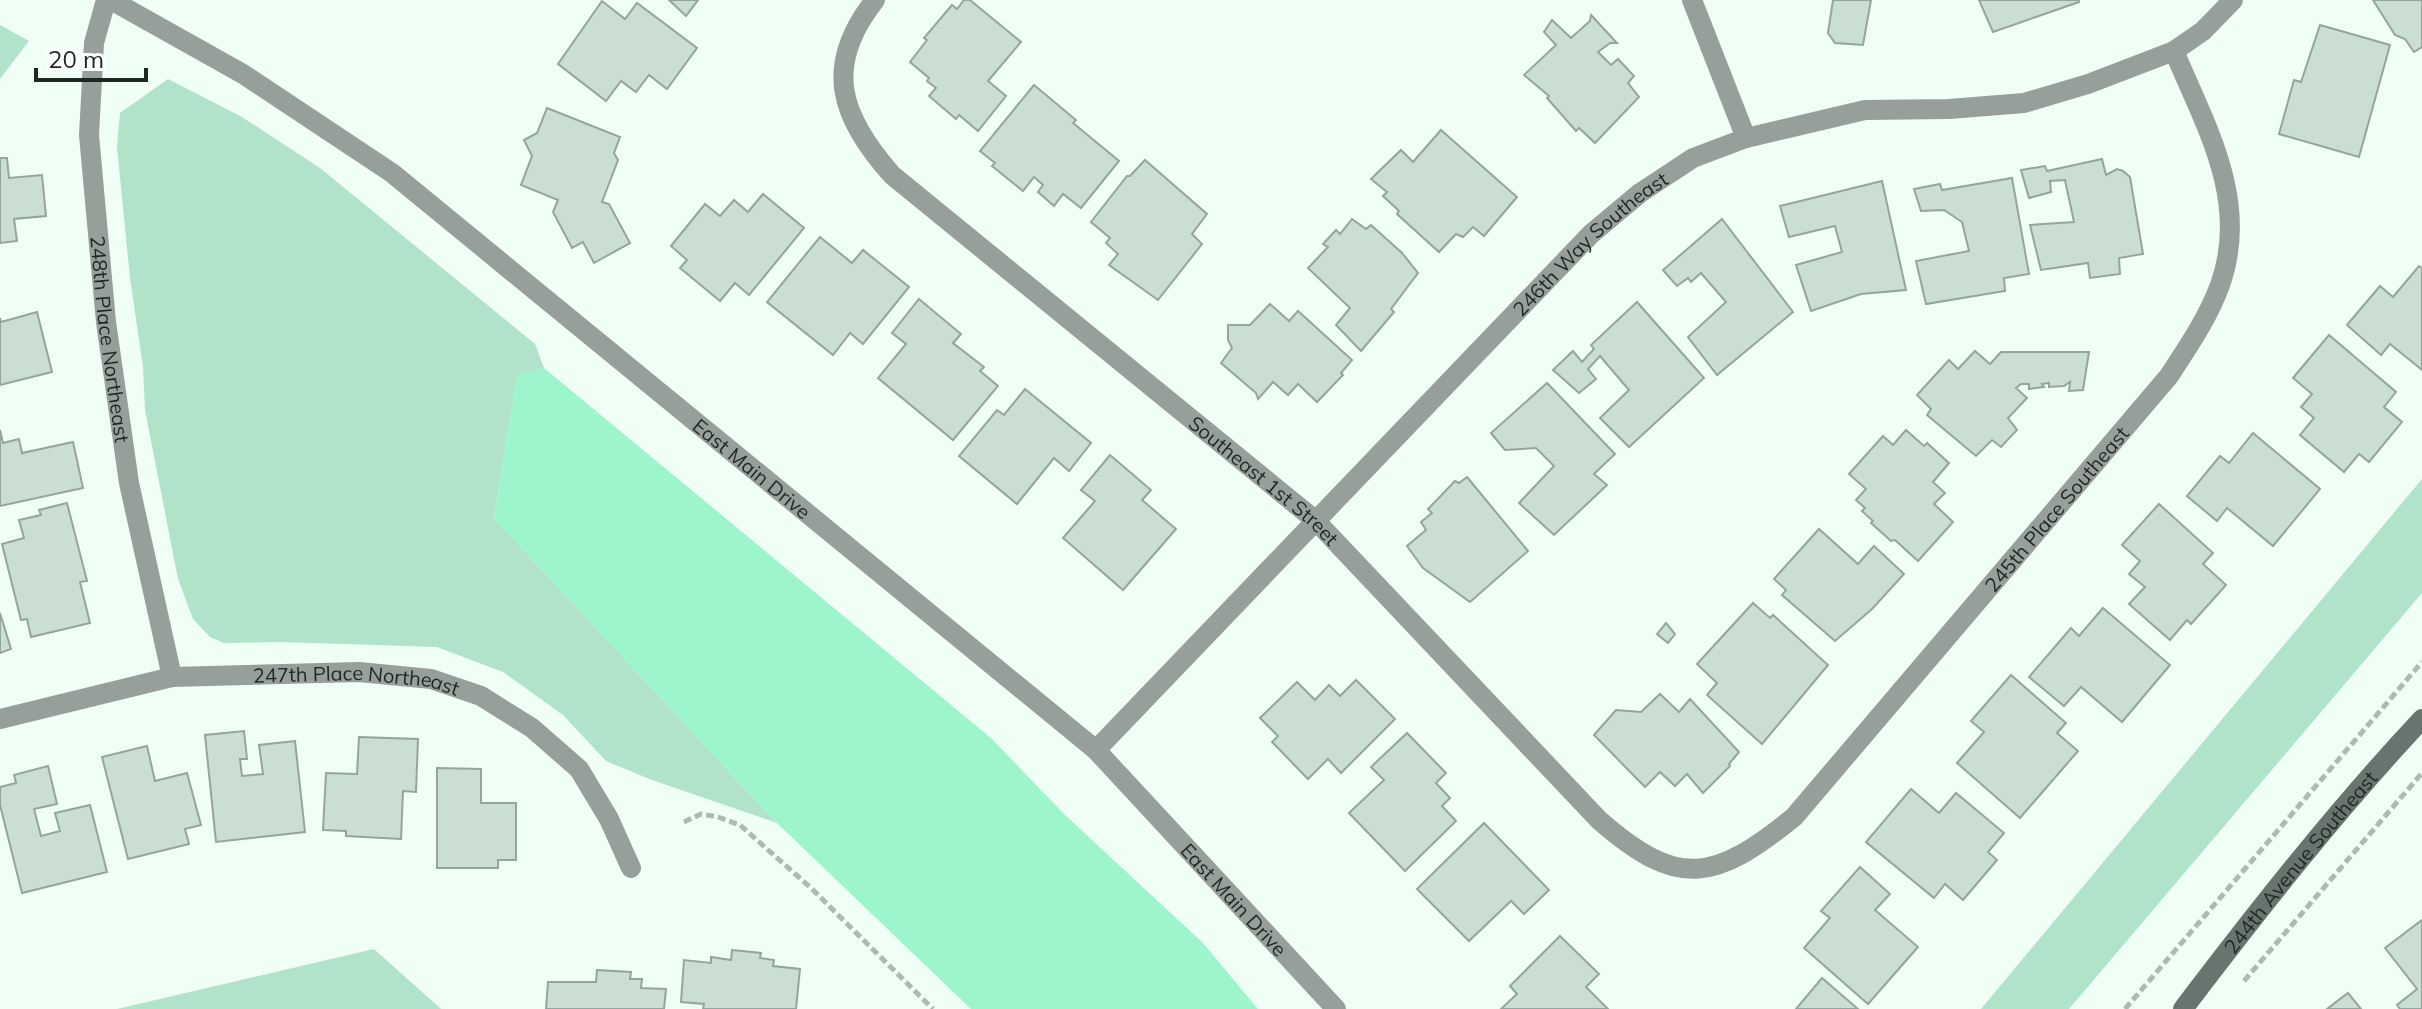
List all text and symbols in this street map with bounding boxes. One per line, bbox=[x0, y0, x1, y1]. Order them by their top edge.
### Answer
scale bar bbox=[36, 32, 146, 82]
text: 20 m bbox=[48, 44, 104, 74]
street label: 246th Way Southeast bbox=[1507, 166, 1672, 321]
street label: 248th Place Northeast bbox=[86, 235, 136, 444]
street label: Southeast 1st Street bbox=[1184, 410, 1345, 550]
street label: East Main Drive bbox=[688, 413, 816, 524]
street label: 245th Place Southeast bbox=[1979, 421, 2133, 597]
street label: 247th Place Northeast bbox=[252, 659, 463, 700]
street label: 244th Avenue Southeast bbox=[2218, 765, 2382, 958]
street label: East Main Drive bbox=[1176, 838, 1293, 961]

